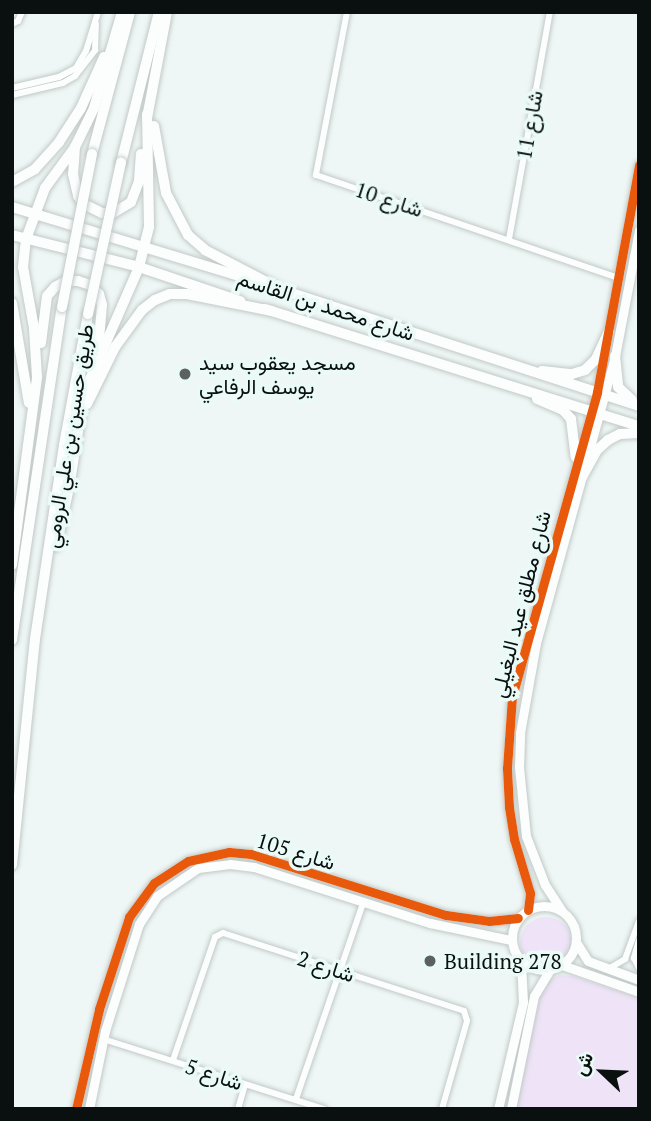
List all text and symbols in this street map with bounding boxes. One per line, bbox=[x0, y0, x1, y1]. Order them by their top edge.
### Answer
street label: شارع 11 bbox=[511, 88, 547, 162]
street label: شارع 10 bbox=[352, 176, 426, 222]
street label: شارع محمد بن القاسم bbox=[234, 265, 418, 345]
street label: طريق حسين بن علي الرومي bbox=[38, 322, 98, 550]
place label: مسجد يعقوب سيد يوسف الرفاعي bbox=[199, 349, 356, 399]
marker: مسجد يعقوب سيد يوسف الرفاعي bbox=[177, 366, 193, 382]
street label: شارع مطلق عيد البغيلي bbox=[485, 508, 555, 700]
street label: شارع 105 bbox=[254, 827, 338, 875]
street label: شارع 2 bbox=[294, 945, 358, 987]
place label: Building 278 bbox=[444, 948, 562, 974]
marker: Building 278 bbox=[422, 953, 438, 969]
north arrow bbox=[567, 1037, 637, 1107]
text: ش bbox=[566, 1048, 598, 1079]
street label: شارع 5 bbox=[182, 1053, 246, 1095]

